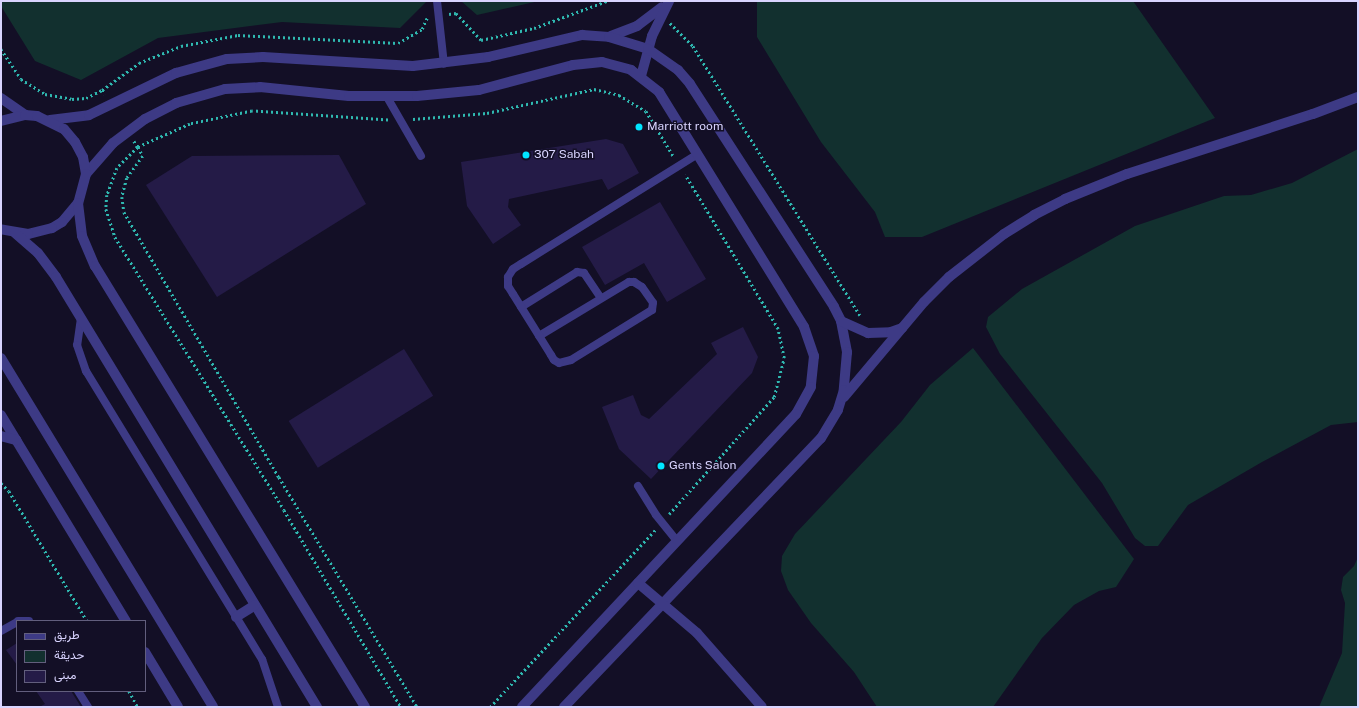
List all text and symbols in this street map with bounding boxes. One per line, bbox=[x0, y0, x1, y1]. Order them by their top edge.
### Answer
place label: Marriott room bbox=[647, 120, 723, 134]
marker: Marriott room bbox=[634, 122, 644, 132]
place label: 307 Sabah bbox=[534, 148, 594, 162]
marker: 307 Sabah bbox=[521, 150, 531, 160]
place label: Gents Salon bbox=[669, 459, 737, 473]
marker: Gents Salon bbox=[656, 461, 666, 471]
legend bbox=[16, 620, 146, 692]
text: طريق bbox=[54, 628, 79, 642]
text: حديقة bbox=[54, 648, 84, 662]
text: مبنى bbox=[54, 668, 76, 682]

